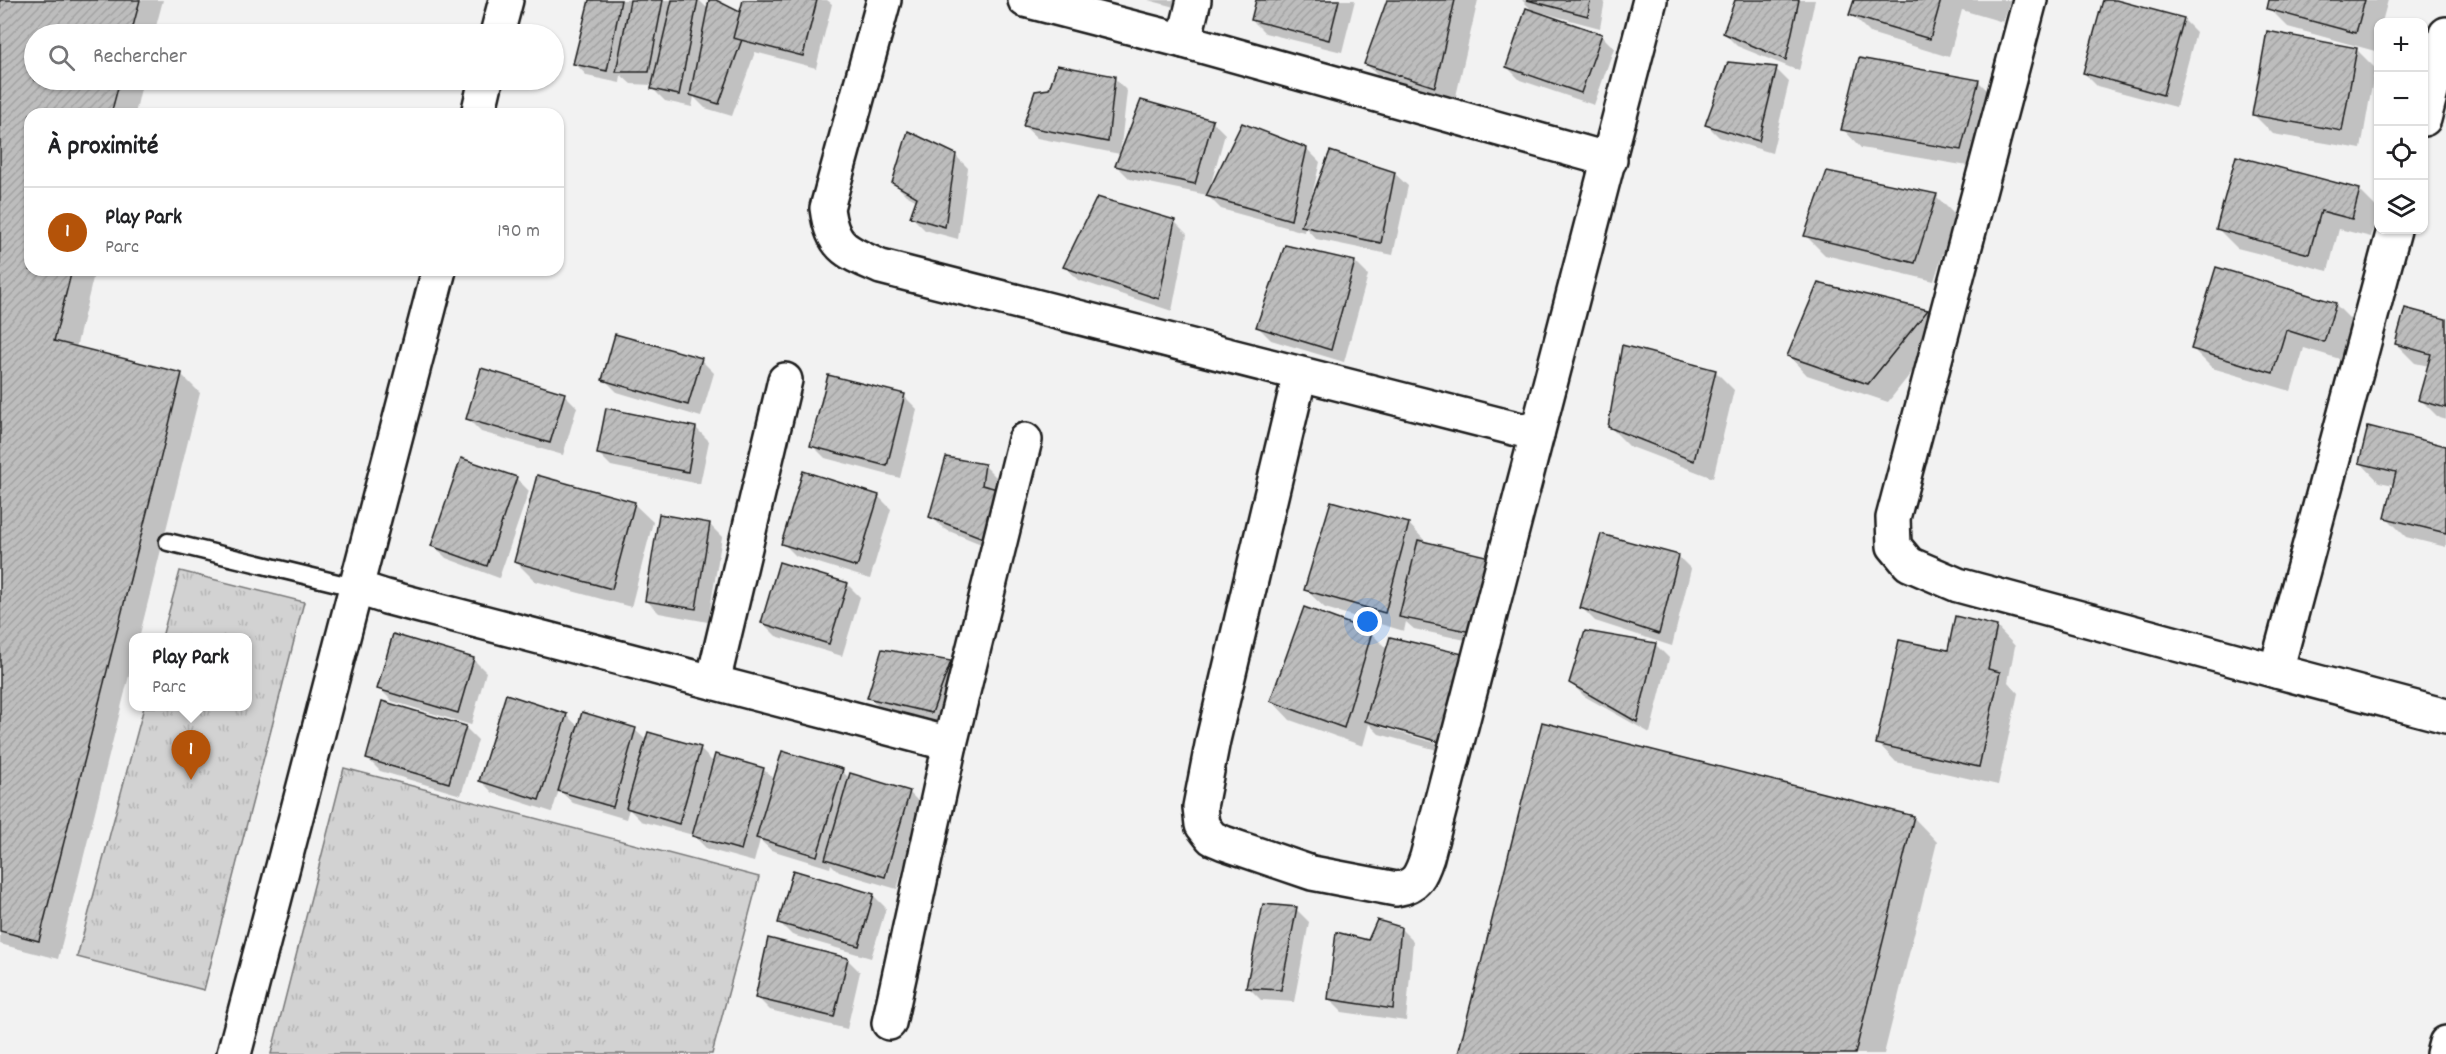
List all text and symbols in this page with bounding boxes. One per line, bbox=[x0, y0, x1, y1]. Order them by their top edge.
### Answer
map controls bbox=[2374, 18, 2428, 234]
button: + bbox=[2374, 18, 2428, 72]
search box bbox=[24, 24, 564, 90]
icon: search bbox=[45, 41, 78, 74]
text: Rechercher bbox=[93, 42, 187, 73]
button: − bbox=[2374, 72, 2428, 126]
button: locate bbox=[2374, 126, 2428, 180]
text: À proximité bbox=[48, 129, 158, 166]
button: layers bbox=[2374, 180, 2428, 234]
text: Play Park bbox=[105, 203, 182, 234]
text: 1 bbox=[65, 218, 70, 246]
text: 190 m bbox=[497, 218, 540, 246]
text: Parc bbox=[105, 234, 139, 262]
your location bbox=[1353, 607, 1382, 636]
popup bbox=[129, 633, 252, 711]
text: Play Park bbox=[152, 643, 229, 674]
text: Parc bbox=[152, 674, 186, 702]
pin: 1 bbox=[172, 730, 210, 780]

